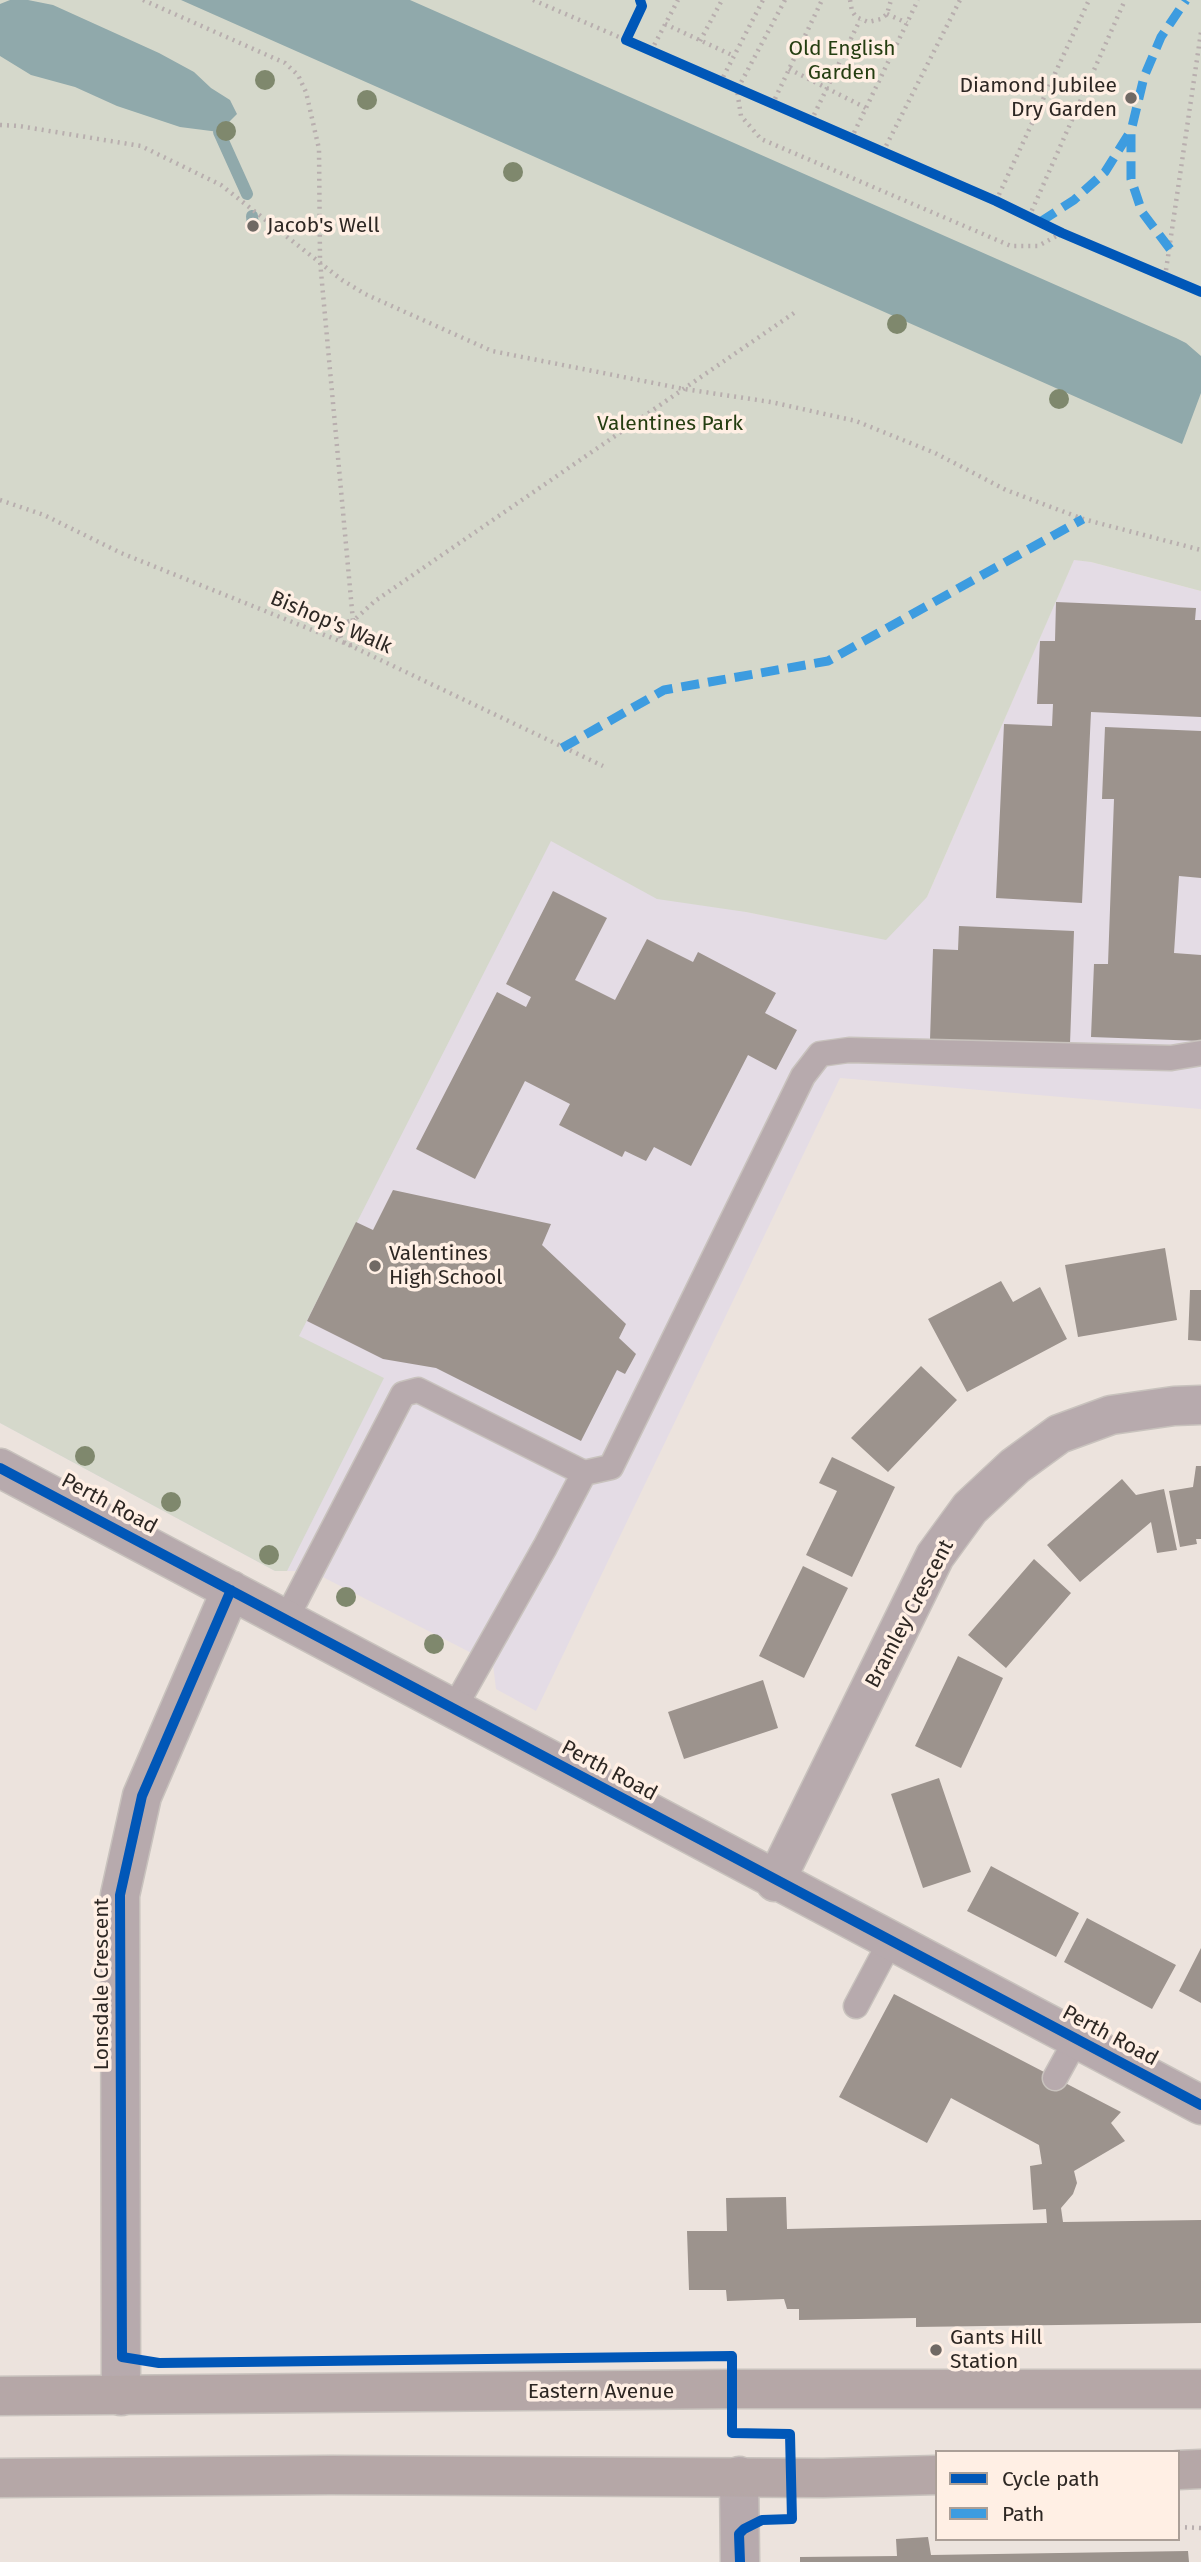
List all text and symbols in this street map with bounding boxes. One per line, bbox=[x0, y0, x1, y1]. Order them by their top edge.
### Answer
park label: Old English Garden bbox=[788, 36, 896, 86]
place label: Diamond Jubilee Dry Garden bbox=[959, 73, 1117, 123]
marker: Diamond Jubilee Dry Garden bbox=[1123, 90, 1139, 106]
place label: Jacob's Well bbox=[267, 213, 380, 239]
marker: Jacob's Well bbox=[245, 218, 261, 234]
park label: Valentines Park bbox=[597, 411, 743, 437]
street label: Bishop's Walk bbox=[266, 586, 396, 660]
place label: Valentines High School bbox=[389, 1241, 502, 1291]
marker: Valentines High School bbox=[367, 1258, 383, 1274]
street label: Perth Road bbox=[57, 1468, 161, 1540]
street label: Bramley Crescent bbox=[860, 1536, 960, 1692]
street label: Perth Road bbox=[557, 1735, 661, 1807]
street label: Lonsdale Crescent bbox=[89, 1898, 115, 2070]
street label: Perth Road bbox=[1058, 2000, 1162, 2072]
place label: Gants Hill Station bbox=[950, 2325, 1042, 2375]
marker: Gants Hill Station bbox=[928, 2342, 944, 2358]
street label: Eastern Avenue bbox=[528, 2379, 674, 2405]
legend bbox=[935, 2450, 1180, 2541]
text: Cycle path bbox=[1002, 2466, 1100, 2492]
text: Path bbox=[1002, 2501, 1044, 2527]

